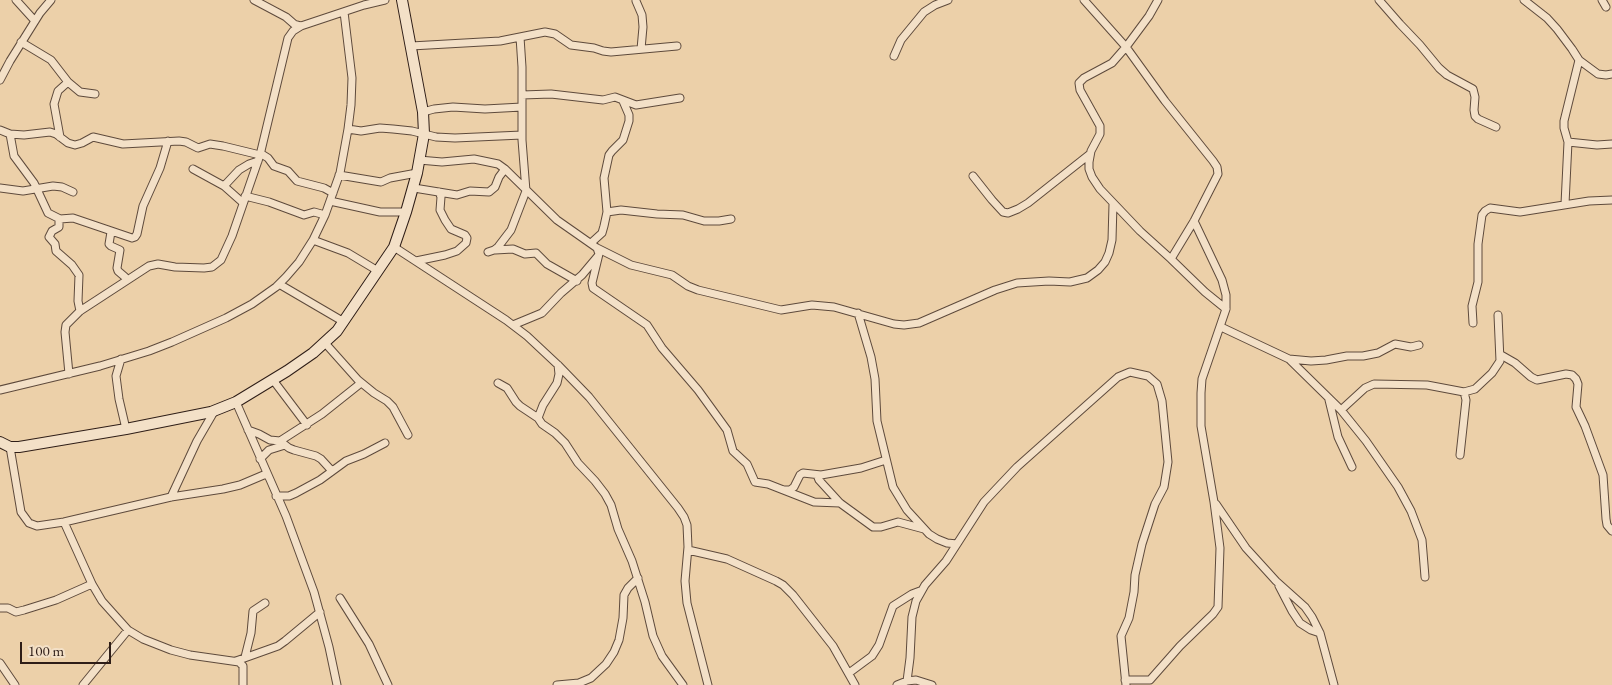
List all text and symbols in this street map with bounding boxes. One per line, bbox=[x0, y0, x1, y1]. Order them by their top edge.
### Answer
scale bar bbox=[22, 632, 114, 664]
text: 100 m bbox=[28, 641, 64, 660]

